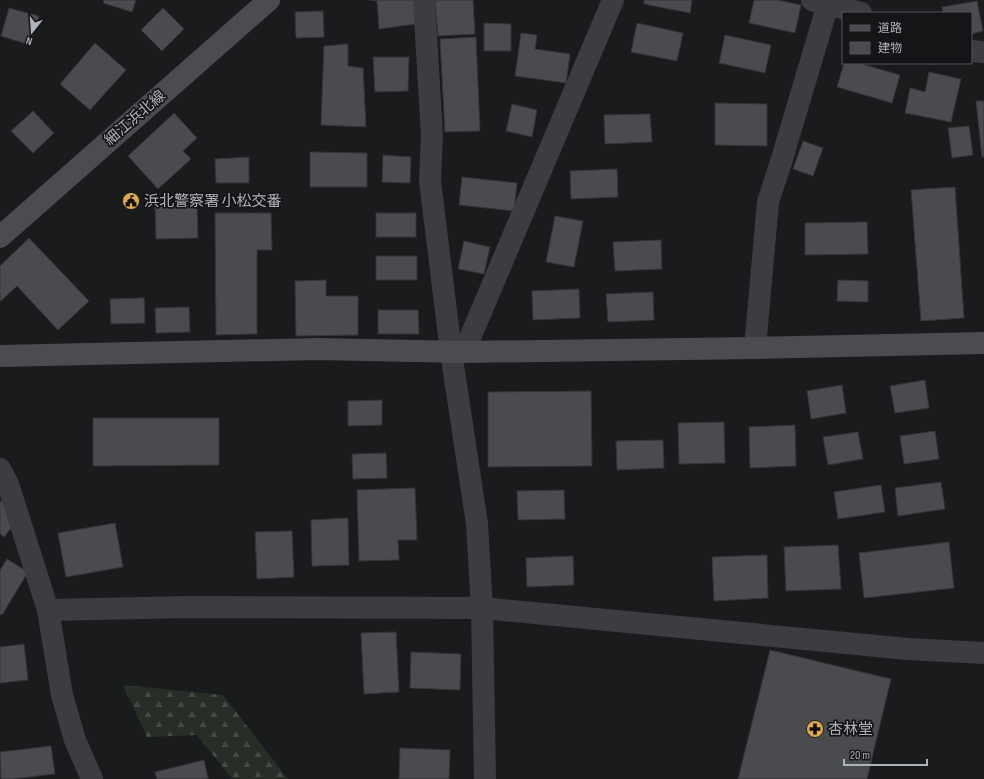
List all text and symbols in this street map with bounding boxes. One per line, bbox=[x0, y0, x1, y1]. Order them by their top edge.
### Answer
north arrow bbox=[12, 12, 52, 52]
legend bbox=[842, 12, 972, 64]
text: 道路 bbox=[878, 21, 902, 36]
text: N bbox=[24, 34, 34, 48]
text: 建物 bbox=[878, 41, 902, 56]
street label: 細江浜北線 bbox=[100, 86, 170, 150]
public building icon: 浜北警察署 小松交番 bbox=[121, 191, 141, 211]
place label: 浜北警察署 小松交番 bbox=[144, 192, 281, 211]
pharmacy icon: 杏林堂 bbox=[805, 719, 825, 739]
place label: 杏林堂 bbox=[828, 720, 873, 739]
scale bar bbox=[844, 741, 927, 767]
text: 20 m bbox=[850, 748, 870, 763]

